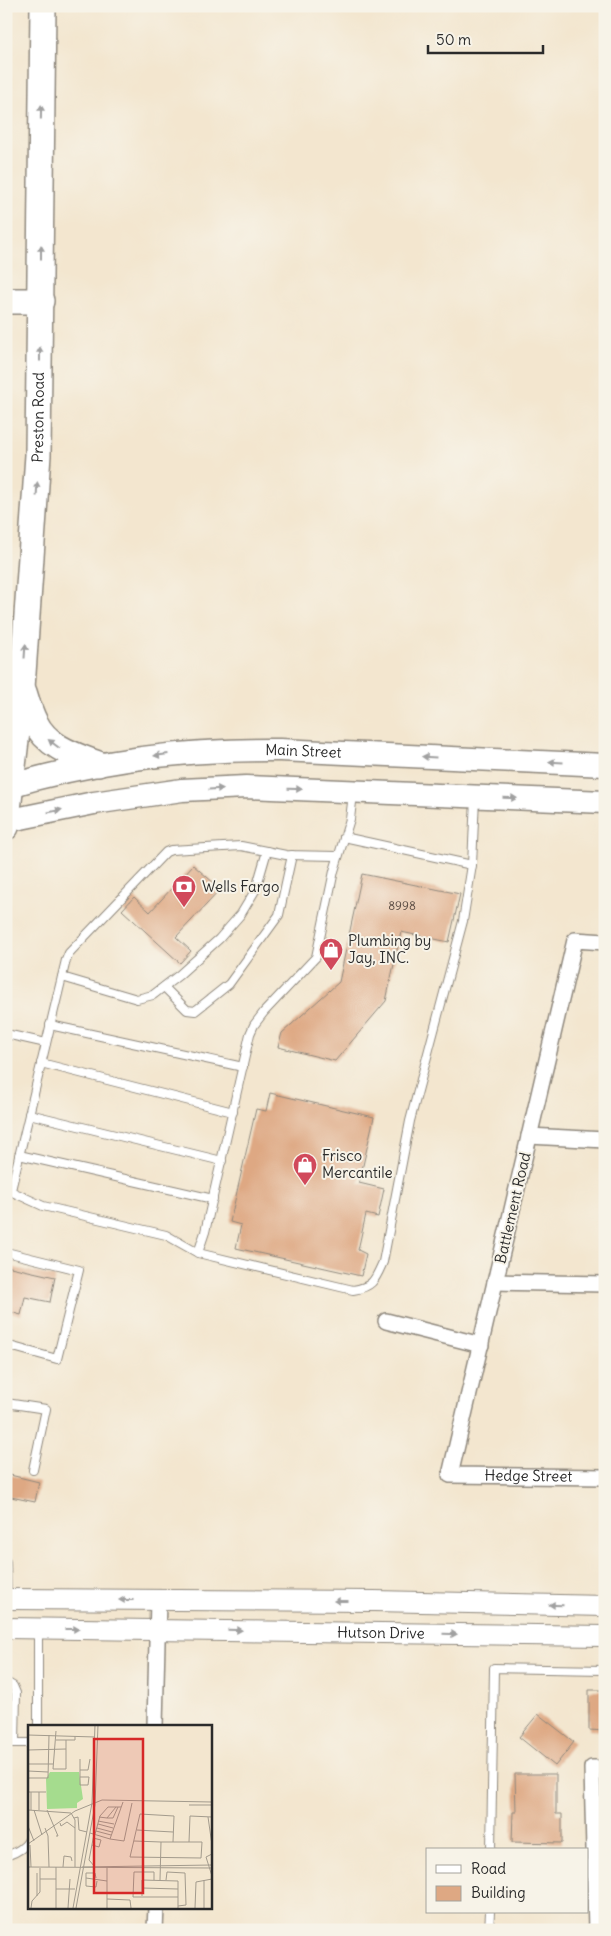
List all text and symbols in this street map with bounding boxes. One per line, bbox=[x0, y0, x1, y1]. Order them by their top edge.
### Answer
scale bar bbox=[428, 22, 544, 54]
text: 50 m bbox=[436, 30, 471, 49]
one-way arrow bbox=[38, 104, 46, 120]
one-way arrow bbox=[37, 244, 45, 260]
one-way arrow bbox=[36, 345, 44, 361]
street label: Preston Road bbox=[27, 372, 48, 463]
one-way arrow bbox=[33, 480, 41, 496]
one-way arrow bbox=[22, 642, 30, 658]
one-way arrow bbox=[48, 738, 61, 749]
street label: Main Street bbox=[265, 740, 342, 762]
one-way arrow bbox=[153, 751, 169, 759]
one-way arrow bbox=[420, 752, 436, 760]
one-way arrow bbox=[548, 758, 564, 766]
one-way arrow bbox=[208, 784, 224, 792]
one-way arrow bbox=[287, 785, 303, 793]
one-way arrow bbox=[502, 794, 518, 802]
one-way arrow bbox=[48, 807, 63, 815]
bank icon: Wells Fargo bbox=[171, 874, 197, 908]
place label: Wells Fargo bbox=[202, 877, 279, 896]
house number: 8998 bbox=[388, 898, 416, 913]
place label: Plumbing by Jay, INC. bbox=[348, 931, 431, 967]
shop icon: Plumbing by Jay, INC. bbox=[318, 937, 344, 971]
place label: Frisco Mercantile bbox=[322, 1146, 393, 1182]
street label: Battlement Road bbox=[490, 1150, 535, 1265]
shop icon: Frisco Mercantile bbox=[292, 1152, 318, 1186]
street label: Hedge Street bbox=[485, 1465, 573, 1486]
one-way arrow bbox=[118, 1596, 134, 1604]
one-way arrow bbox=[333, 1597, 349, 1605]
one-way arrow bbox=[548, 1601, 564, 1609]
street label: Hutson Drive bbox=[337, 1622, 425, 1643]
one-way arrow bbox=[65, 1625, 81, 1633]
one-way arrow bbox=[227, 1627, 243, 1635]
one-way arrow bbox=[442, 1630, 458, 1638]
inset map bbox=[28, 1725, 211, 1908]
legend bbox=[426, 1848, 588, 1914]
text: Road bbox=[471, 1859, 506, 1878]
text: Building bbox=[471, 1883, 526, 1902]

